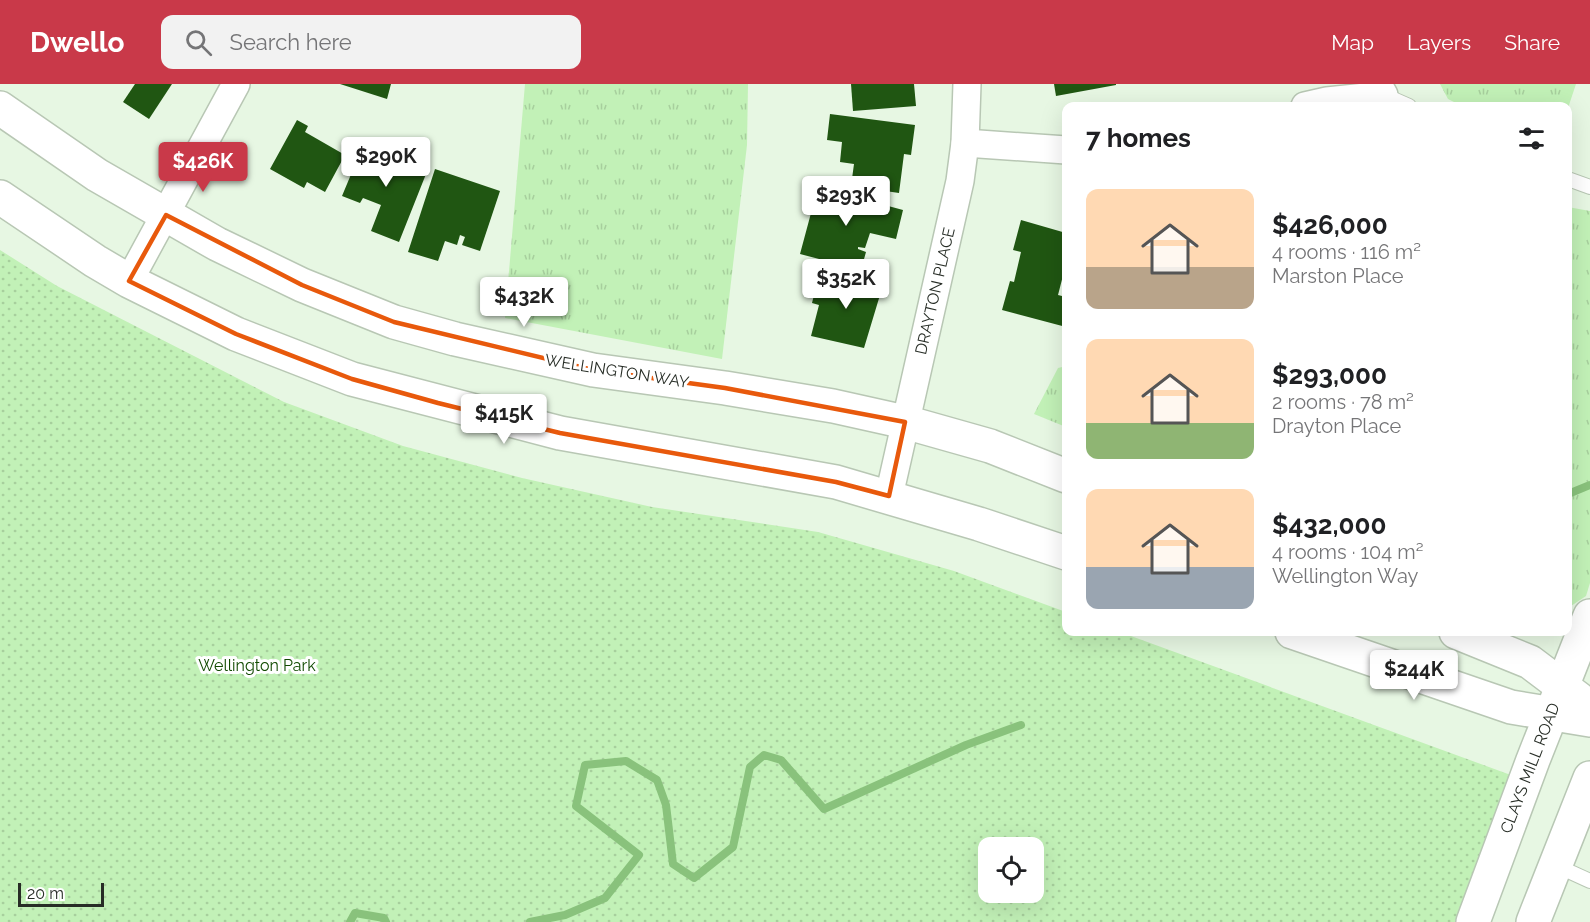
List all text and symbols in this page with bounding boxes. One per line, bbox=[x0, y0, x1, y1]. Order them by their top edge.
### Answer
search box bbox=[161, 15, 581, 69]
text: Dwello bbox=[30, 26, 125, 59]
icon: search bbox=[182, 26, 215, 59]
text: Search here bbox=[230, 29, 352, 55]
text: Map bbox=[1331, 30, 1374, 55]
text: Layers bbox=[1407, 30, 1471, 55]
text: Share bbox=[1504, 30, 1560, 55]
icon: filters bbox=[1515, 122, 1548, 155]
text: 7 homes bbox=[1086, 123, 1191, 153]
pin: $290K bbox=[344, 137, 428, 188]
pin: $426K bbox=[161, 142, 245, 193]
text: $290K bbox=[355, 144, 417, 168]
text: $426K bbox=[173, 149, 233, 173]
pin: $293K bbox=[804, 176, 888, 227]
text: $293K bbox=[816, 183, 876, 207]
text: $426,000 bbox=[1272, 210, 1388, 240]
icon: home bbox=[1134, 213, 1206, 285]
street label: DRAYTON PLACE bbox=[911, 225, 959, 356]
text: 4 rooms · 116 m² bbox=[1272, 240, 1421, 264]
pin: $352K bbox=[804, 259, 888, 310]
text: Marston Place bbox=[1272, 264, 1404, 288]
text: $352K bbox=[816, 266, 876, 290]
pin: $432K bbox=[482, 277, 566, 328]
text: $432K bbox=[494, 284, 554, 308]
street label: WELLINGTON WAY bbox=[544, 350, 691, 392]
text: $293,000 bbox=[1272, 360, 1387, 390]
icon: home bbox=[1134, 363, 1206, 435]
text: 2 rooms · 78 m² bbox=[1272, 390, 1414, 414]
pin: $415K bbox=[462, 394, 546, 445]
text: $415K bbox=[475, 401, 533, 425]
text: Drayton Place bbox=[1272, 414, 1401, 438]
text: $432,000 bbox=[1272, 510, 1386, 540]
icon: home bbox=[1134, 513, 1206, 585]
text: 4 rooms · 104 m² bbox=[1272, 540, 1424, 564]
text: Wellington Way bbox=[1272, 564, 1418, 588]
pin: $244K bbox=[1372, 650, 1456, 701]
park label: Wellington Park bbox=[198, 656, 316, 675]
text: $244K bbox=[1384, 657, 1444, 681]
street label: CLAYS MILL ROAD bbox=[1496, 700, 1564, 836]
map controls bbox=[978, 837, 1044, 903]
button: locate bbox=[978, 837, 1044, 903]
scale bar bbox=[18, 880, 104, 908]
text: 20 m bbox=[27, 884, 64, 903]

